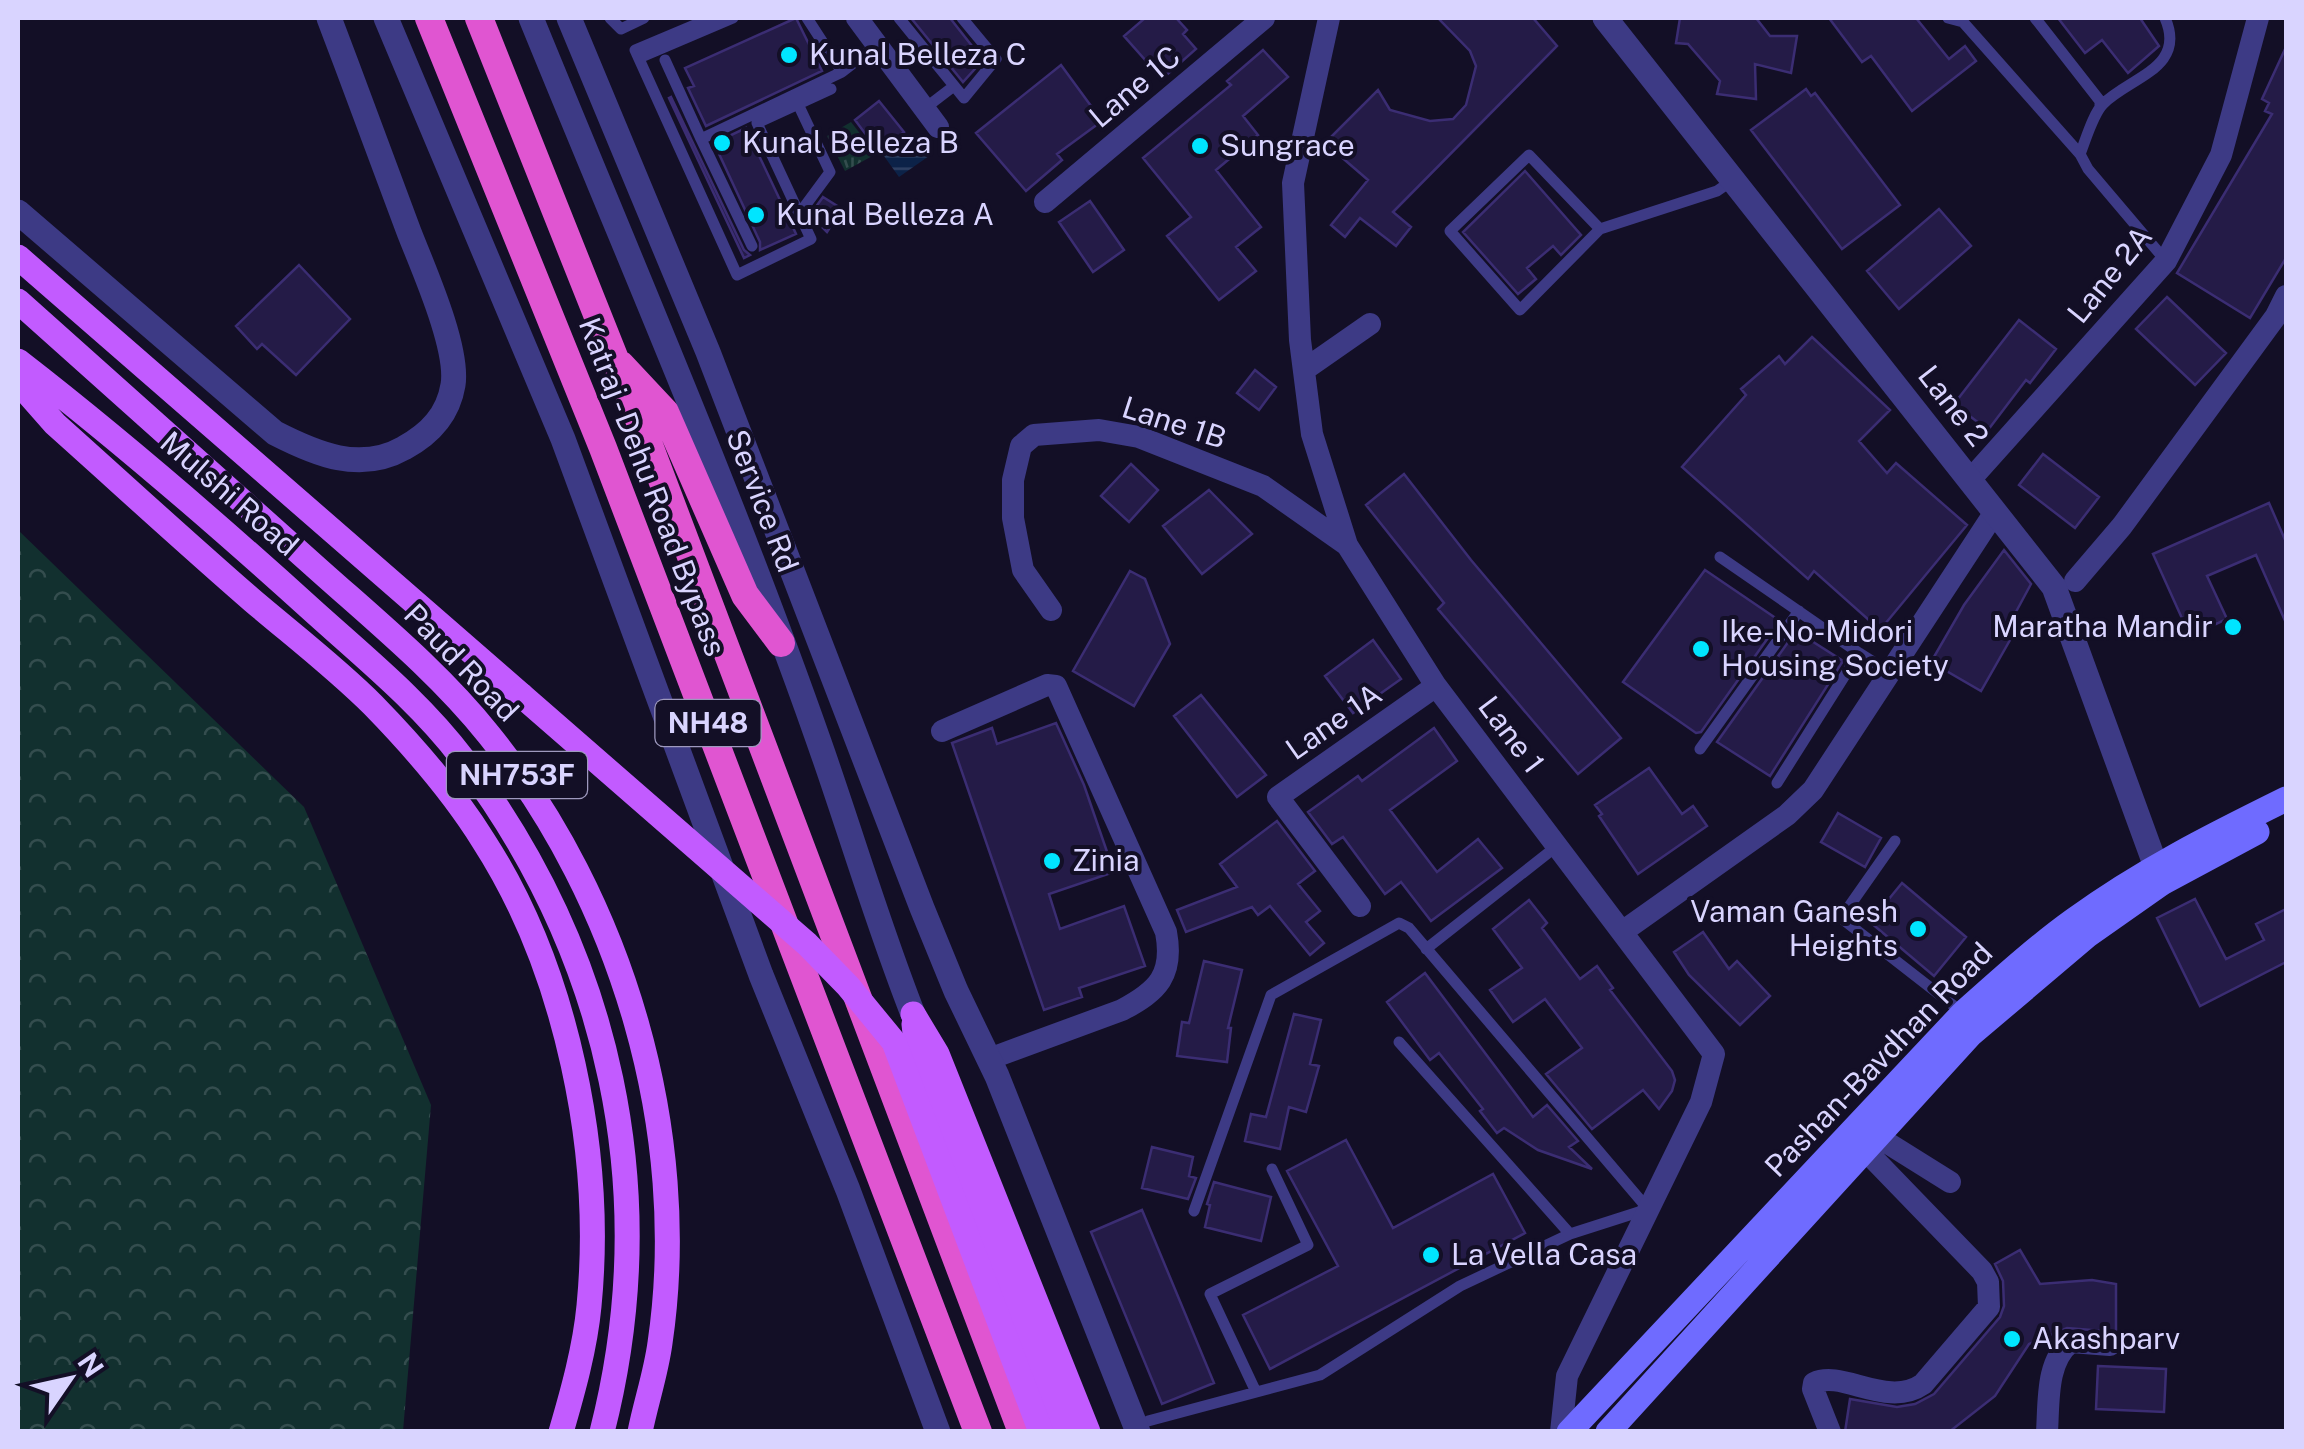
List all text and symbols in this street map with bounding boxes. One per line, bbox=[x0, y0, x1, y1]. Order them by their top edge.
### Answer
place label: Kunal Belleza C bbox=[809, 36, 1026, 72]
street label: Lane 1C bbox=[1082, 38, 1187, 135]
marker: Kunal Belleza C bbox=[778, 44, 800, 66]
place label: Kunal Belleza B bbox=[742, 124, 959, 160]
place label: Sungrace bbox=[1220, 127, 1355, 163]
marker: Kunal Belleza B bbox=[711, 132, 733, 154]
marker: Sungrace bbox=[1189, 135, 1211, 157]
place label: Kunal Belleza A bbox=[776, 196, 994, 232]
marker: Kunal Belleza A bbox=[745, 204, 767, 226]
street label: Lane 2A bbox=[2059, 219, 2159, 330]
street label: Katraj - Dehu Road Bypass bbox=[572, 312, 734, 661]
street label: Lane 2 bbox=[1911, 358, 1997, 453]
street label: Lane 1B bbox=[1118, 388, 1231, 456]
street label: Mulshi Road bbox=[153, 424, 306, 563]
street label: Service Rd bbox=[719, 424, 807, 577]
street label: Paud Road bbox=[397, 596, 526, 728]
place label: Maratha Mandir bbox=[1992, 608, 2213, 644]
place label: Ike-No-Midori Housing Society bbox=[1721, 613, 1949, 683]
marker: Maratha Mandir bbox=[2222, 616, 2244, 638]
marker: Ike-No-Midori Housing Society bbox=[1690, 638, 1712, 660]
street label: Lane 1A bbox=[1279, 675, 1388, 767]
street label: Lane 1 bbox=[1471, 689, 1552, 780]
road number: NH48 bbox=[656, 700, 760, 746]
road number: NH753F bbox=[447, 752, 587, 798]
place label: Zinia bbox=[1072, 842, 1140, 878]
marker: Zinia bbox=[1041, 850, 1063, 872]
place label: Vaman Ganesh Heights bbox=[1690, 893, 1898, 963]
marker: Vaman Ganesh Heights bbox=[1907, 918, 1929, 940]
street label: Pashan-Bavdhan Road bbox=[1757, 935, 1999, 1184]
place label: La Vella Casa bbox=[1451, 1236, 1637, 1272]
marker: La Vella Casa bbox=[1420, 1244, 1442, 1266]
place label: Akashparv bbox=[2032, 1320, 2180, 1356]
marker: Akashparv bbox=[2001, 1328, 2023, 1350]
north arrow bbox=[20, 1329, 120, 1429]
text: N bbox=[71, 1346, 111, 1383]

